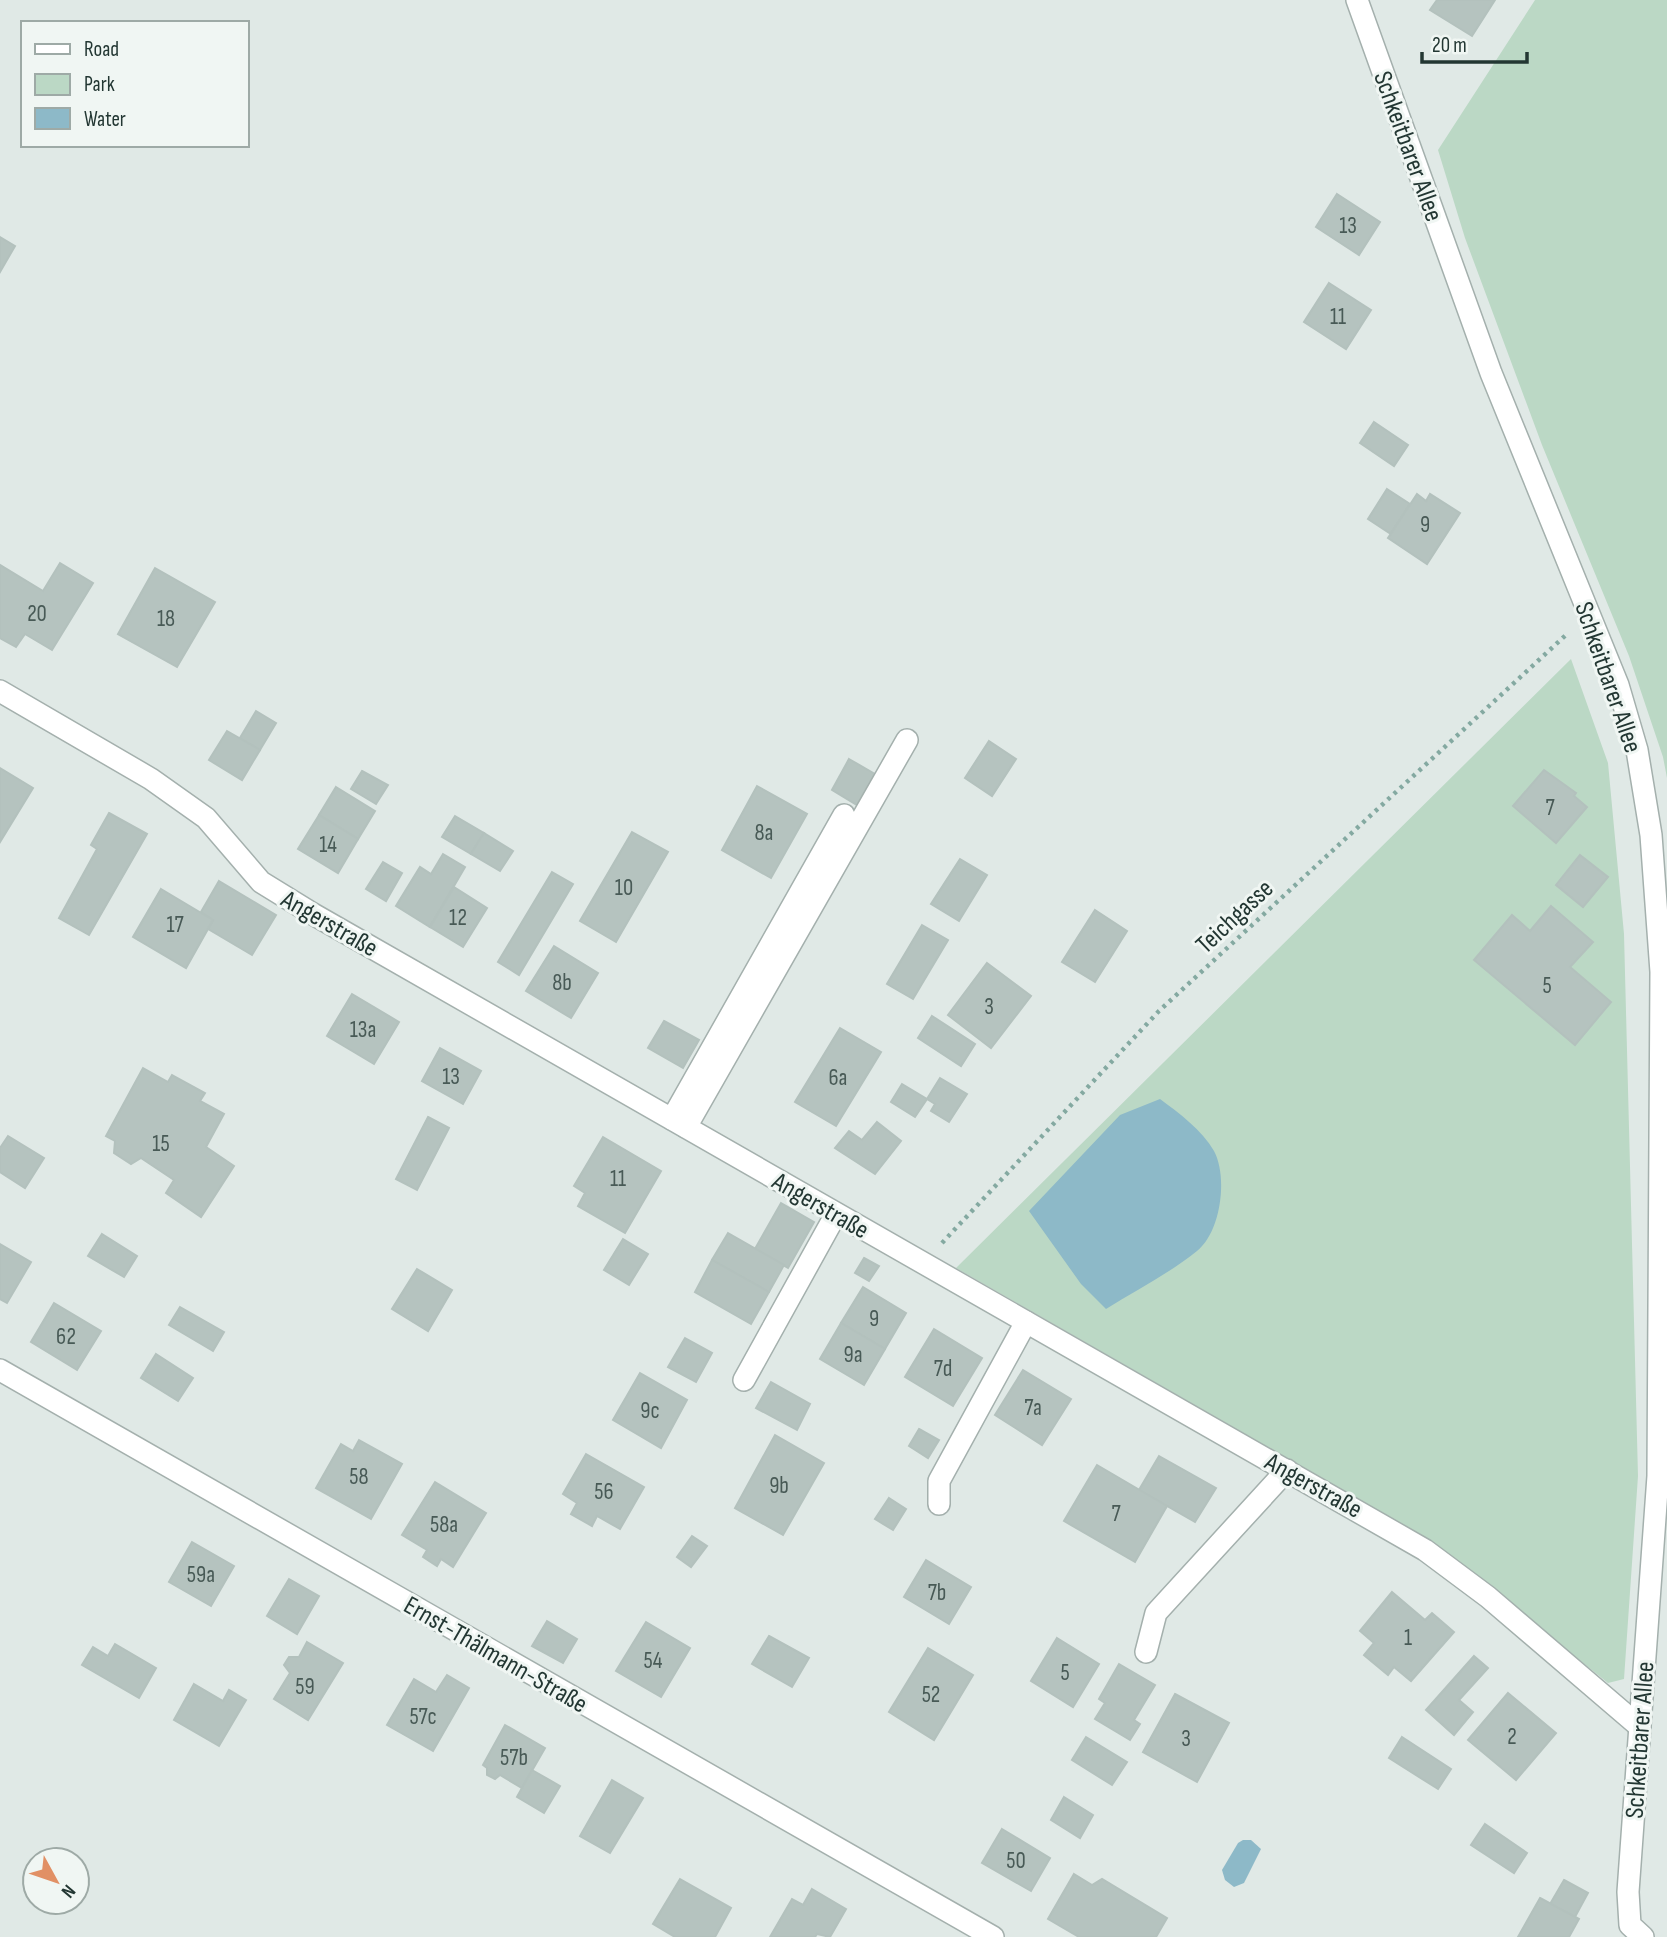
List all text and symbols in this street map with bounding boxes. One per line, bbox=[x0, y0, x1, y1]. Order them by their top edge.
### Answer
legend bbox=[21, 21, 248, 147]
scale bar bbox=[1422, 21, 1527, 65]
text: 20 m bbox=[1432, 33, 1467, 58]
text: Road bbox=[84, 37, 119, 62]
street label: Schkeitbarer Allee bbox=[1366, 67, 1449, 226]
text: Park bbox=[84, 72, 115, 97]
text: Water bbox=[84, 107, 126, 132]
house number: 13 bbox=[1339, 212, 1357, 240]
house number: 11 bbox=[1330, 303, 1346, 331]
house number: 9 bbox=[1420, 511, 1430, 539]
street label: Schkeitbarer Allee bbox=[1567, 598, 1648, 757]
house number: 20 bbox=[27, 600, 47, 628]
house number: 18 bbox=[157, 605, 175, 633]
house number: 7 bbox=[1545, 794, 1555, 822]
house number: 8a bbox=[755, 819, 773, 847]
house number: 14 bbox=[319, 831, 337, 859]
house number: 10 bbox=[615, 874, 633, 902]
street label: Teichgasse bbox=[1190, 874, 1280, 961]
street label: Angerstraße bbox=[275, 884, 383, 964]
house number: 12 bbox=[449, 904, 467, 932]
house number: 17 bbox=[166, 911, 184, 939]
house number: 8b bbox=[552, 969, 572, 997]
house number: 5 bbox=[1542, 972, 1552, 1000]
house number: 3 bbox=[984, 993, 994, 1021]
house number: 13a bbox=[350, 1016, 376, 1044]
house number: 13 bbox=[442, 1063, 460, 1091]
house number: 6a bbox=[829, 1064, 847, 1092]
house number: 15 bbox=[152, 1130, 170, 1158]
house number: 11 bbox=[610, 1165, 626, 1193]
street label: Angerstraße bbox=[766, 1166, 874, 1246]
house number: 9 bbox=[869, 1305, 879, 1333]
house number: 62 bbox=[56, 1323, 76, 1351]
house number: 9a bbox=[843, 1341, 863, 1369]
house number: 7d bbox=[934, 1355, 952, 1383]
house number: 7a bbox=[1024, 1394, 1042, 1422]
house number: 9c bbox=[640, 1397, 660, 1425]
street label: Angerstraße bbox=[1258, 1447, 1367, 1526]
house number: 58 bbox=[349, 1463, 369, 1491]
house number: 9b bbox=[769, 1472, 789, 1500]
house number: 56 bbox=[594, 1478, 614, 1506]
house number: 7 bbox=[1111, 1500, 1121, 1528]
house number: 58a bbox=[430, 1511, 458, 1539]
house number: 59a bbox=[187, 1561, 215, 1589]
house number: 7b bbox=[928, 1579, 946, 1607]
street label: Ernst-Thälmann-Straße bbox=[398, 1590, 593, 1720]
house number: 1 bbox=[1404, 1624, 1412, 1652]
house number: 54 bbox=[644, 1647, 663, 1675]
house number: 5 bbox=[1060, 1659, 1070, 1687]
street label: Schkeitbarer Allee bbox=[1620, 1661, 1661, 1820]
house number: 59 bbox=[295, 1673, 315, 1701]
house number: 52 bbox=[922, 1681, 940, 1709]
house number: 57c bbox=[409, 1703, 437, 1731]
house number: 2 bbox=[1507, 1723, 1517, 1751]
house number: 3 bbox=[1181, 1725, 1191, 1753]
house number: 57b bbox=[500, 1744, 528, 1772]
north arrow bbox=[21, 1846, 91, 1916]
house number: 50 bbox=[1006, 1847, 1026, 1875]
text: N bbox=[56, 1880, 80, 1902]

